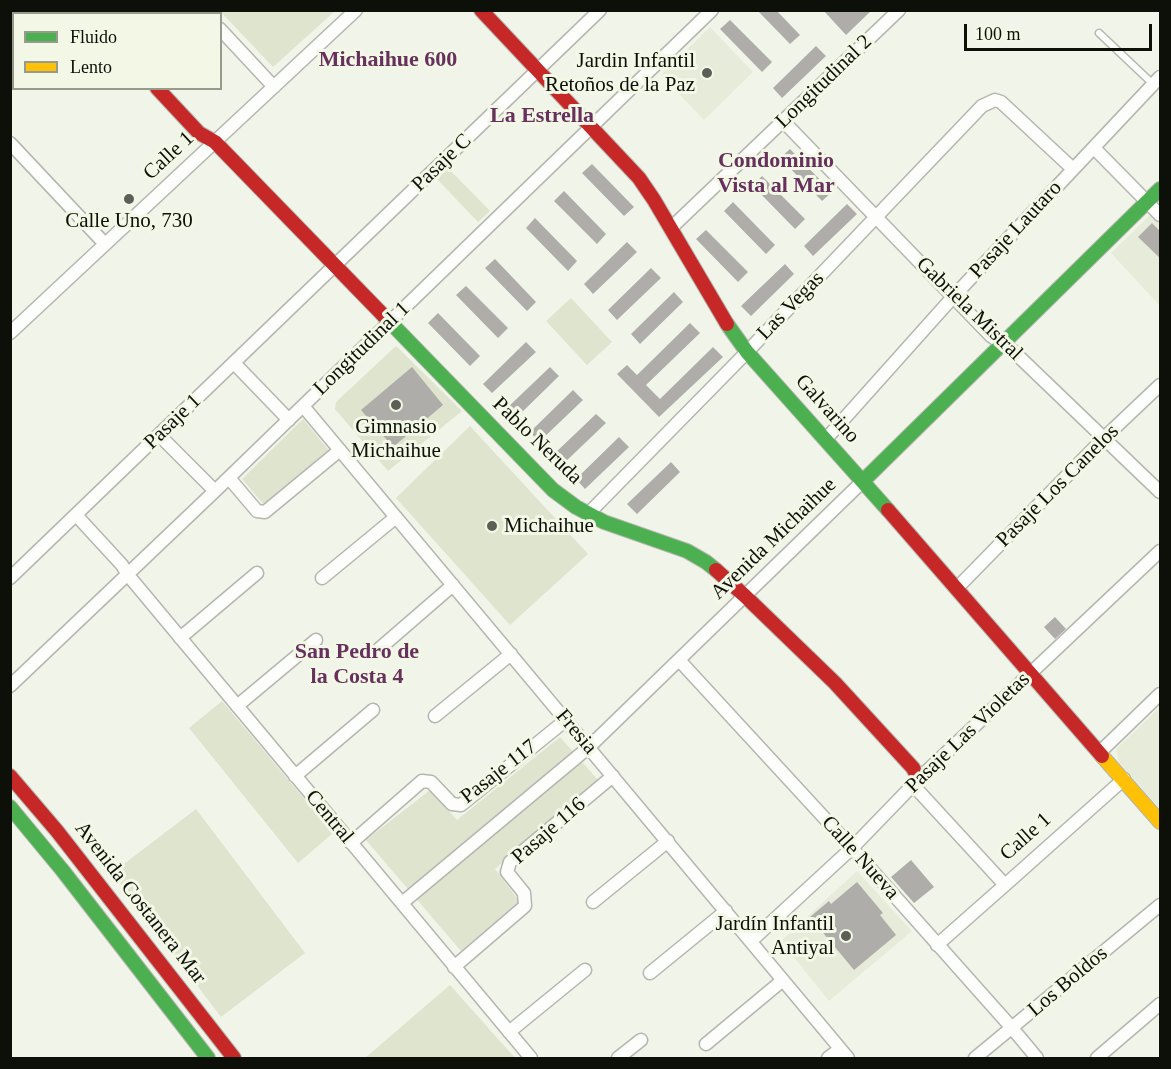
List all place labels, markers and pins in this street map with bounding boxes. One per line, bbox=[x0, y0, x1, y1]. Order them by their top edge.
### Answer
place label: Jardin Infantil Retoños de la Paz bbox=[545, 48, 695, 98]
marker: Jardin Infantil Retoños de la Paz bbox=[700, 66, 714, 80]
marker: Calle Uno, 730 bbox=[122, 192, 136, 206]
place label: Calle Uno, 730 bbox=[65, 208, 193, 234]
marker: Gimnasio Michaihue bbox=[389, 398, 403, 412]
place label: Gimnasio Michaihue bbox=[351, 414, 441, 464]
place label: Michaihue bbox=[504, 513, 594, 539]
marker: Michaihue bbox=[485, 519, 499, 533]
place label: Jardín Infantil Antiyal bbox=[716, 911, 834, 961]
marker: Jardín Infantil Antiyal bbox=[839, 929, 853, 943]

